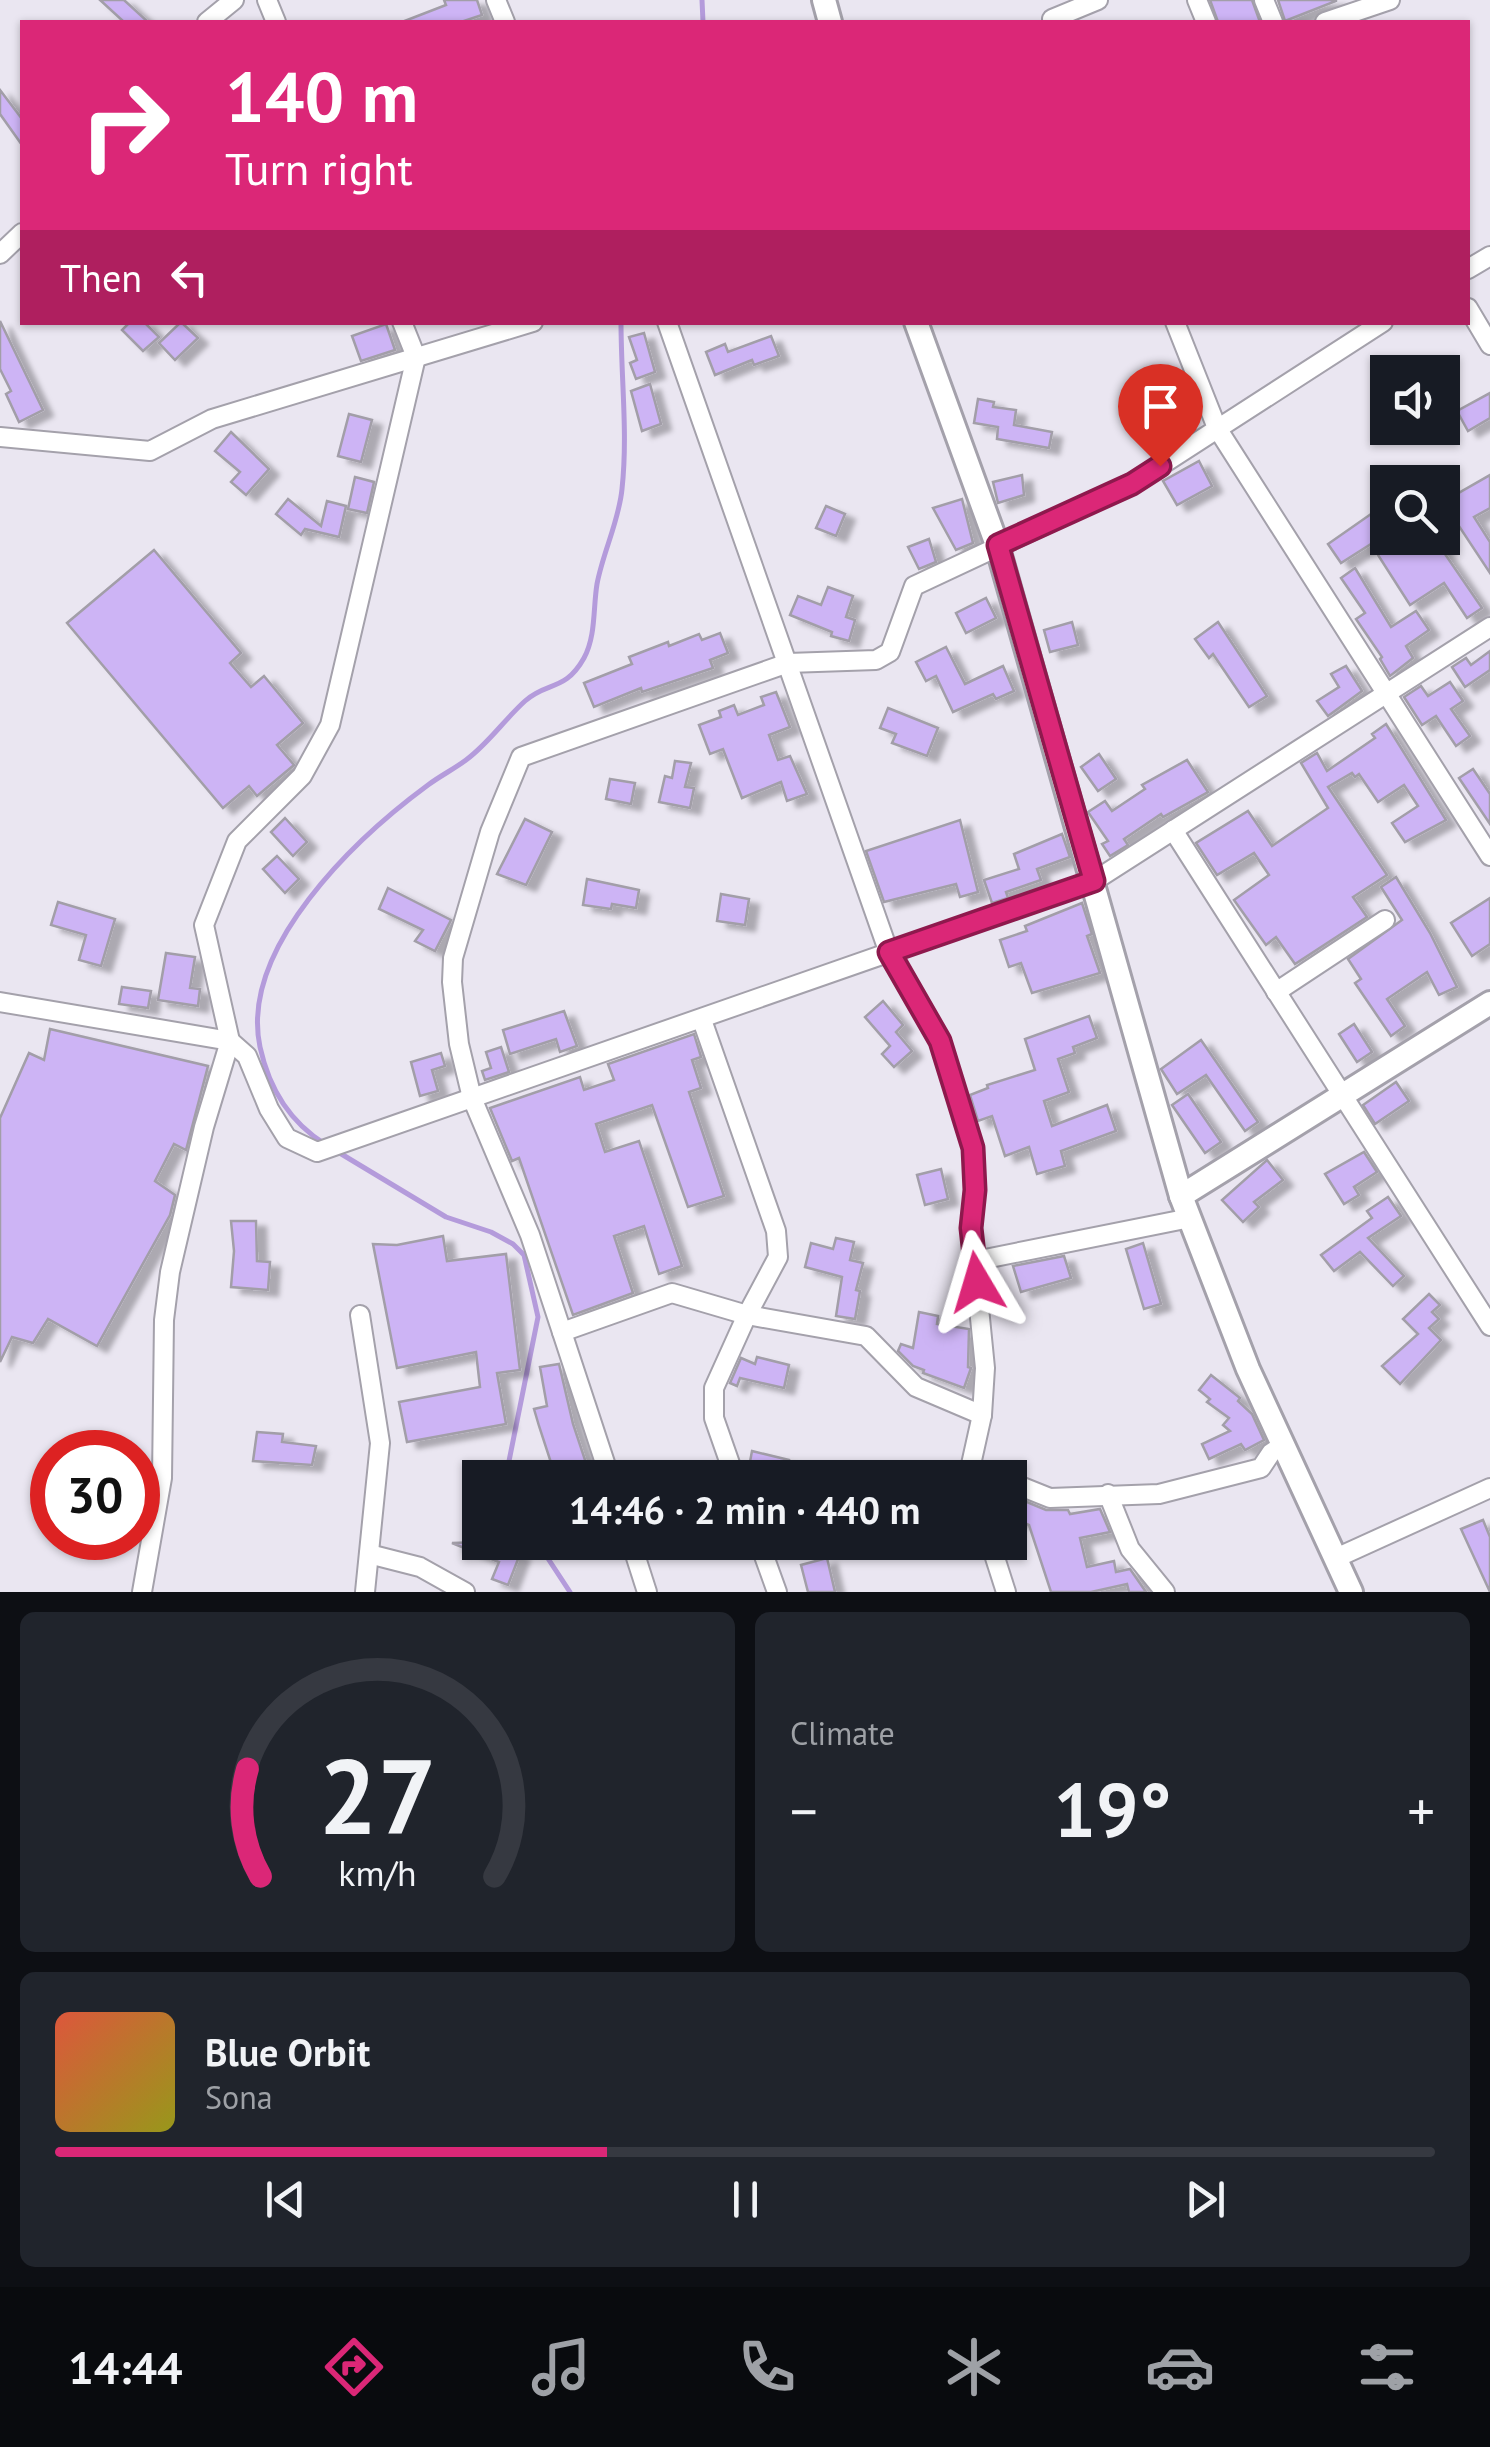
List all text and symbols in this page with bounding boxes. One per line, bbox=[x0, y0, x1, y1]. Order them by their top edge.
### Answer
text: 140 m bbox=[225, 51, 418, 141]
icon: right bbox=[60, 60, 190, 190]
text: Turn right bbox=[225, 139, 413, 197]
icon: left bbox=[162, 250, 217, 305]
text: Then bbox=[60, 253, 142, 302]
map controls bbox=[1370, 355, 1460, 555]
button: sound bbox=[1370, 355, 1460, 445]
pin bbox=[1118, 364, 1203, 467]
icon: arrive bbox=[1133, 379, 1188, 434]
button: search bbox=[1370, 465, 1460, 555]
position arrow bbox=[925, 1230, 1029, 1334]
speed limit sign: 30 bbox=[30, 1430, 160, 1560]
text: 14:46 · 2 min · 440 m bbox=[569, 1485, 920, 1534]
text: Climate bbox=[790, 1712, 895, 1754]
text: 27 bbox=[319, 1728, 436, 1863]
text: 19° bbox=[1054, 1761, 1171, 1858]
text: − bbox=[790, 1775, 818, 1846]
text: + bbox=[1407, 1775, 1435, 1846]
text: km/h bbox=[338, 1850, 417, 1896]
text: Blue Orbit bbox=[205, 2027, 370, 2076]
text: Sona bbox=[205, 2076, 273, 2118]
icon: previous bbox=[258, 2172, 313, 2227]
icon: pause bbox=[718, 2172, 773, 2227]
icon: next bbox=[1178, 2172, 1233, 2227]
icon: directions bbox=[319, 2332, 389, 2402]
icon: music bbox=[526, 2332, 596, 2402]
icon: phone bbox=[732, 2332, 802, 2402]
icon: climate bbox=[939, 2332, 1009, 2402]
icon: car bbox=[1145, 2332, 1215, 2402]
icon: filters bbox=[1352, 2332, 1422, 2402]
text: 14:44 bbox=[68, 2338, 182, 2396]

